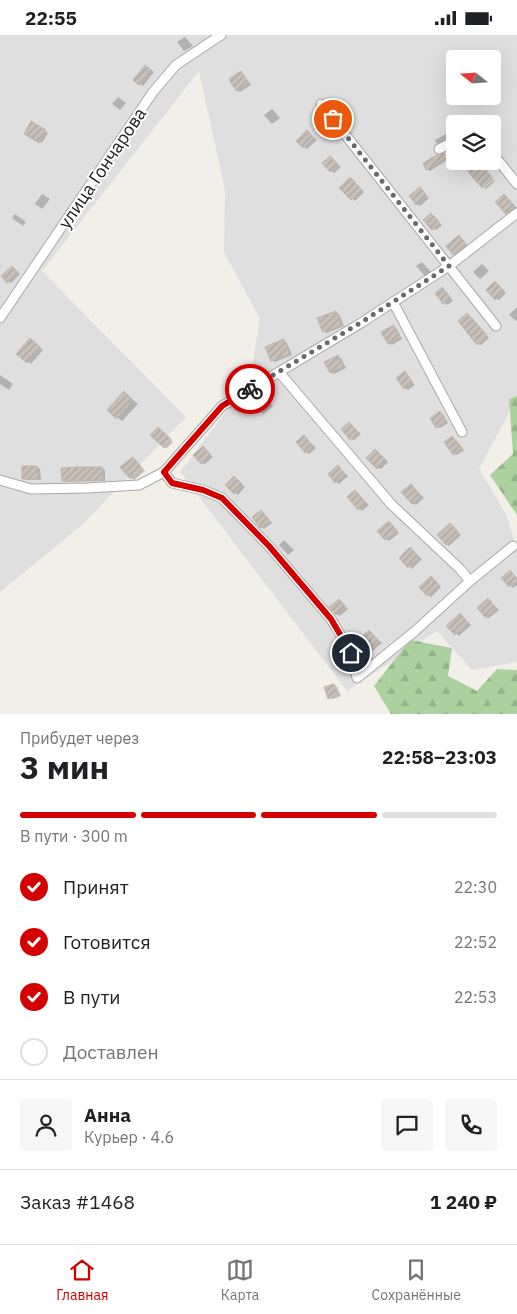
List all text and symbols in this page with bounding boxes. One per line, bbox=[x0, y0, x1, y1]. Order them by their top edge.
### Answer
text: 22:55 bbox=[25, 6, 77, 30]
north arrow bbox=[446, 50, 501, 105]
map controls bbox=[446, 50, 501, 170]
pin bbox=[312, 98, 354, 140]
street label: улица Гончарова bbox=[53, 103, 151, 233]
icon: bag bbox=[319, 105, 347, 133]
button: layers bbox=[446, 115, 501, 170]
courier bbox=[225, 364, 275, 414]
icon: bike bbox=[236, 375, 264, 403]
pin bbox=[330, 632, 372, 674]
icon: home bbox=[337, 639, 365, 667]
text: Прибудет через bbox=[20, 728, 139, 748]
text: 22:58–23:03 bbox=[382, 745, 497, 769]
text: 3 мин bbox=[20, 746, 109, 788]
text: В пути · 300 m bbox=[20, 826, 128, 846]
icon: check bbox=[20, 873, 48, 901]
text: Принят bbox=[63, 875, 129, 899]
text: 22:30 bbox=[454, 877, 497, 897]
icon: check bbox=[20, 928, 48, 956]
text: Готовится bbox=[63, 930, 151, 954]
text: 22:52 bbox=[454, 932, 497, 952]
icon: check bbox=[20, 983, 48, 1011]
text: В пути bbox=[63, 985, 121, 1009]
text: 22:53 bbox=[454, 987, 497, 1007]
text: Доставлен bbox=[63, 1040, 159, 1064]
button: person bbox=[20, 1099, 72, 1151]
button: chat bbox=[381, 1099, 433, 1151]
button: phone bbox=[445, 1099, 497, 1151]
text: Анна bbox=[84, 1103, 131, 1127]
text: Курьер · 4.6 bbox=[84, 1127, 174, 1147]
text: Заказ #1468 bbox=[20, 1190, 135, 1214]
text: 1 240 ₽ bbox=[430, 1190, 497, 1214]
tab: Главная bbox=[56, 1256, 108, 1304]
tab: Карта bbox=[221, 1256, 259, 1304]
tab: Сохранённые bbox=[372, 1256, 461, 1304]

